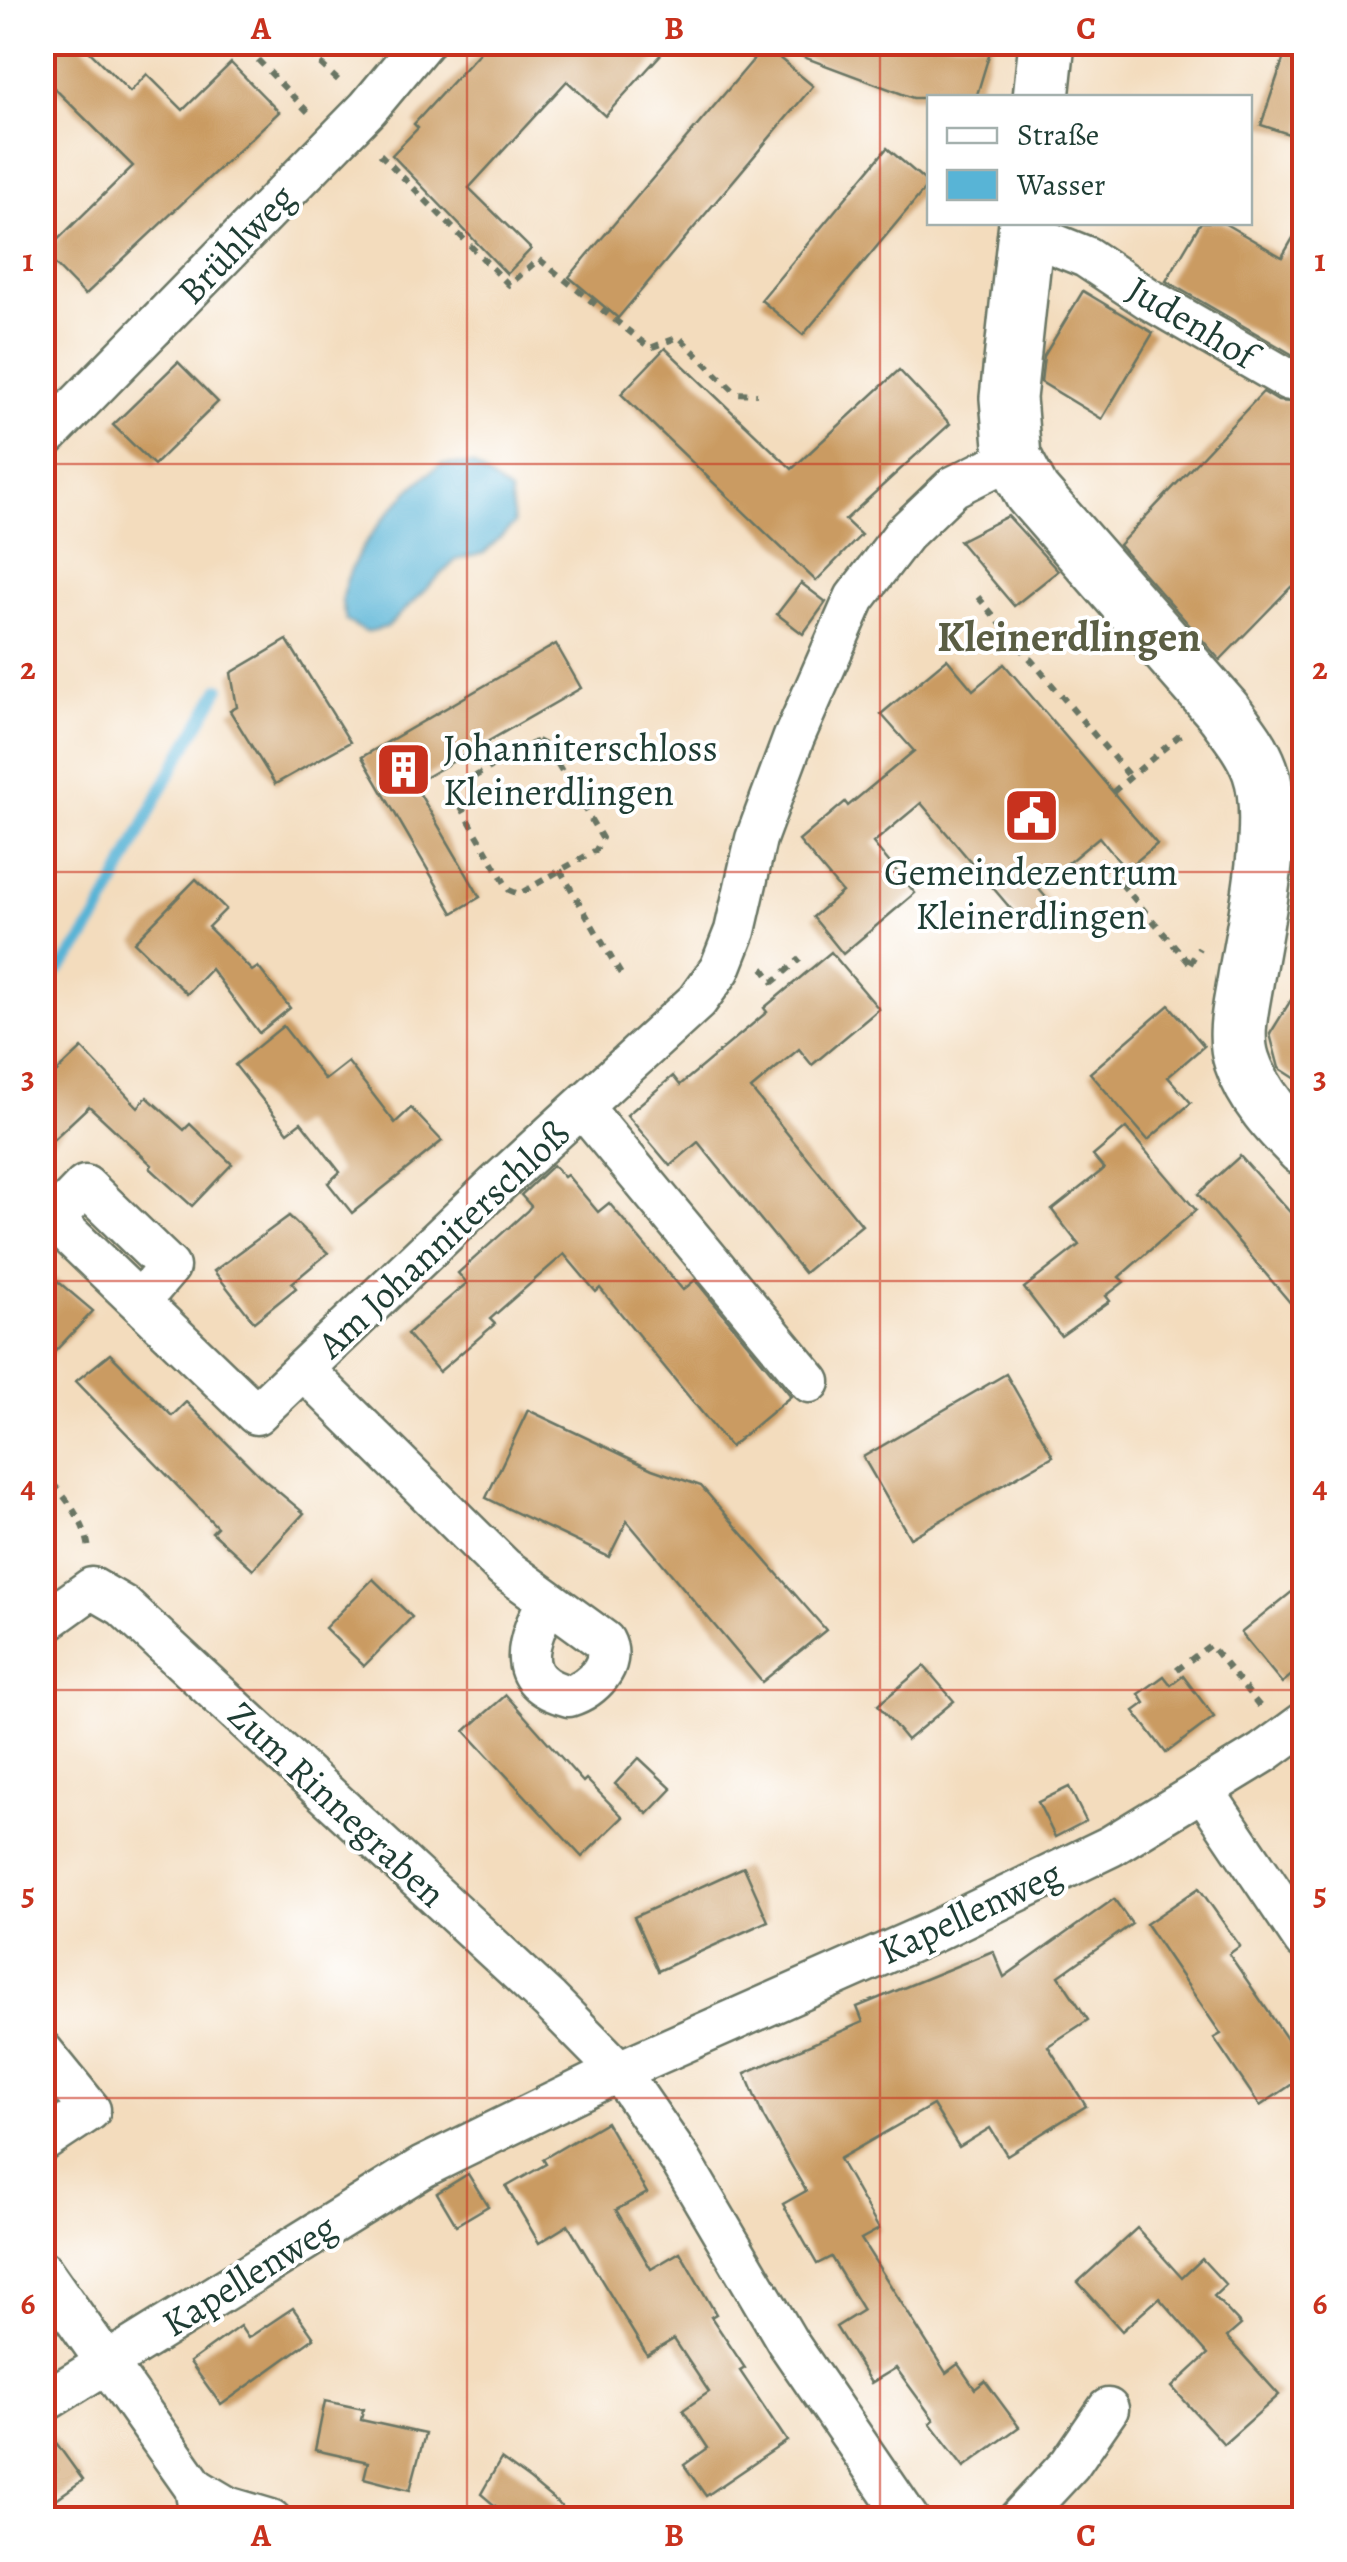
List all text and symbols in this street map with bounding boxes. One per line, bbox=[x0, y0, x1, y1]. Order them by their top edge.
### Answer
text: A bbox=[250, 6, 272, 50]
text: B bbox=[664, 6, 684, 50]
text: C bbox=[1076, 6, 1096, 50]
legend bbox=[927, 95, 1252, 225]
text: Straße bbox=[1017, 115, 1099, 155]
text: Wasser bbox=[1016, 165, 1106, 205]
street label: Brühlweg bbox=[166, 172, 306, 316]
text: 1 bbox=[22, 238, 34, 282]
text: 1 bbox=[1314, 238, 1326, 282]
street label: Judenhof bbox=[1118, 263, 1271, 384]
district label: Kleinerdlingen bbox=[937, 608, 1201, 665]
text: 2 bbox=[20, 646, 36, 690]
text: 2 bbox=[1312, 646, 1328, 690]
place label: Johanniterschloss Kleinerdlingen bbox=[443, 722, 718, 818]
building icon: Johanniterschloss Kleinerdlingen bbox=[374, 740, 434, 800]
public building icon: Gemeindezentrum Kleinerdlingen bbox=[1001, 785, 1061, 845]
place label: Gemeindezentrum Kleinerdlingen bbox=[884, 846, 1178, 942]
text: 3 bbox=[21, 1055, 35, 1099]
text: 3 bbox=[1313, 1055, 1327, 1099]
street label: Am Johanniterschloß bbox=[305, 1108, 581, 1370]
text: 4 bbox=[20, 1464, 36, 1508]
text: 4 bbox=[1312, 1464, 1328, 1508]
street label: Zum Rinnegraben bbox=[217, 1689, 457, 1919]
street label: Kapellenweg bbox=[870, 1847, 1070, 1977]
text: 5 bbox=[21, 1872, 35, 1916]
text: 5 bbox=[1313, 1872, 1327, 1916]
street label: Kapellenweg bbox=[152, 2201, 346, 2349]
text: 6 bbox=[21, 2281, 36, 2325]
text: 6 bbox=[1313, 2281, 1328, 2325]
text: A bbox=[250, 2513, 272, 2557]
text: B bbox=[664, 2513, 684, 2557]
text: C bbox=[1076, 2513, 1096, 2557]

